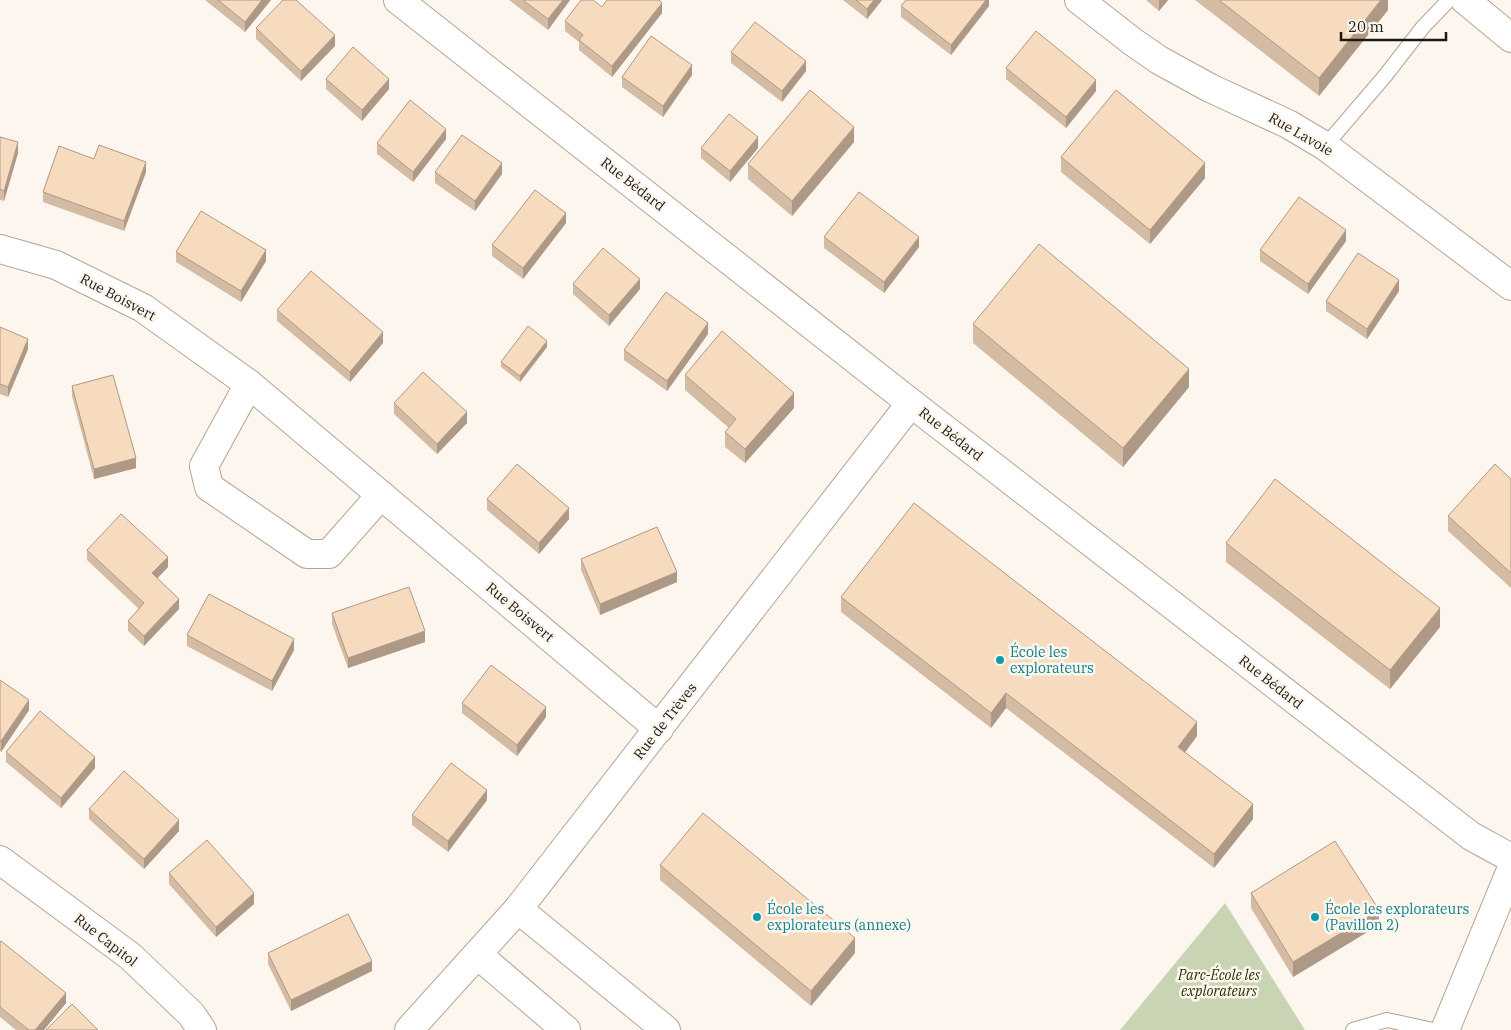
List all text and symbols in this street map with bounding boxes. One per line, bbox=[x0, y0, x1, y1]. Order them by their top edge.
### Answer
scale bar bbox=[1341, 10, 1446, 42]
text: 20 m bbox=[1348, 17, 1384, 36]
street label: Rue Lavoie bbox=[1265, 108, 1337, 160]
street label: Rue Bédard bbox=[597, 153, 669, 215]
street label: Rue Boisvert bbox=[77, 270, 159, 325]
street label: Rue Bédard bbox=[915, 403, 987, 465]
street label: Rue Boisvert bbox=[482, 578, 558, 646]
place label: École les explorateurs bbox=[1010, 642, 1094, 677]
street label: Rue Bédard bbox=[1235, 651, 1307, 713]
marker: École les explorateurs bbox=[994, 654, 1006, 666]
street label: Rue de Trèves bbox=[629, 679, 701, 763]
place label: École les explorateurs (annexe) bbox=[767, 899, 911, 934]
place label: École les explorateurs (Pavillon 2) bbox=[1325, 899, 1469, 934]
street label: Rue Capitol bbox=[71, 910, 141, 970]
marker: École les explorateurs (annexe) bbox=[751, 911, 763, 923]
marker: École les explorateurs (Pavillon 2) bbox=[1309, 911, 1321, 923]
park label: Parc-École les explorateurs bbox=[1177, 965, 1261, 1000]

